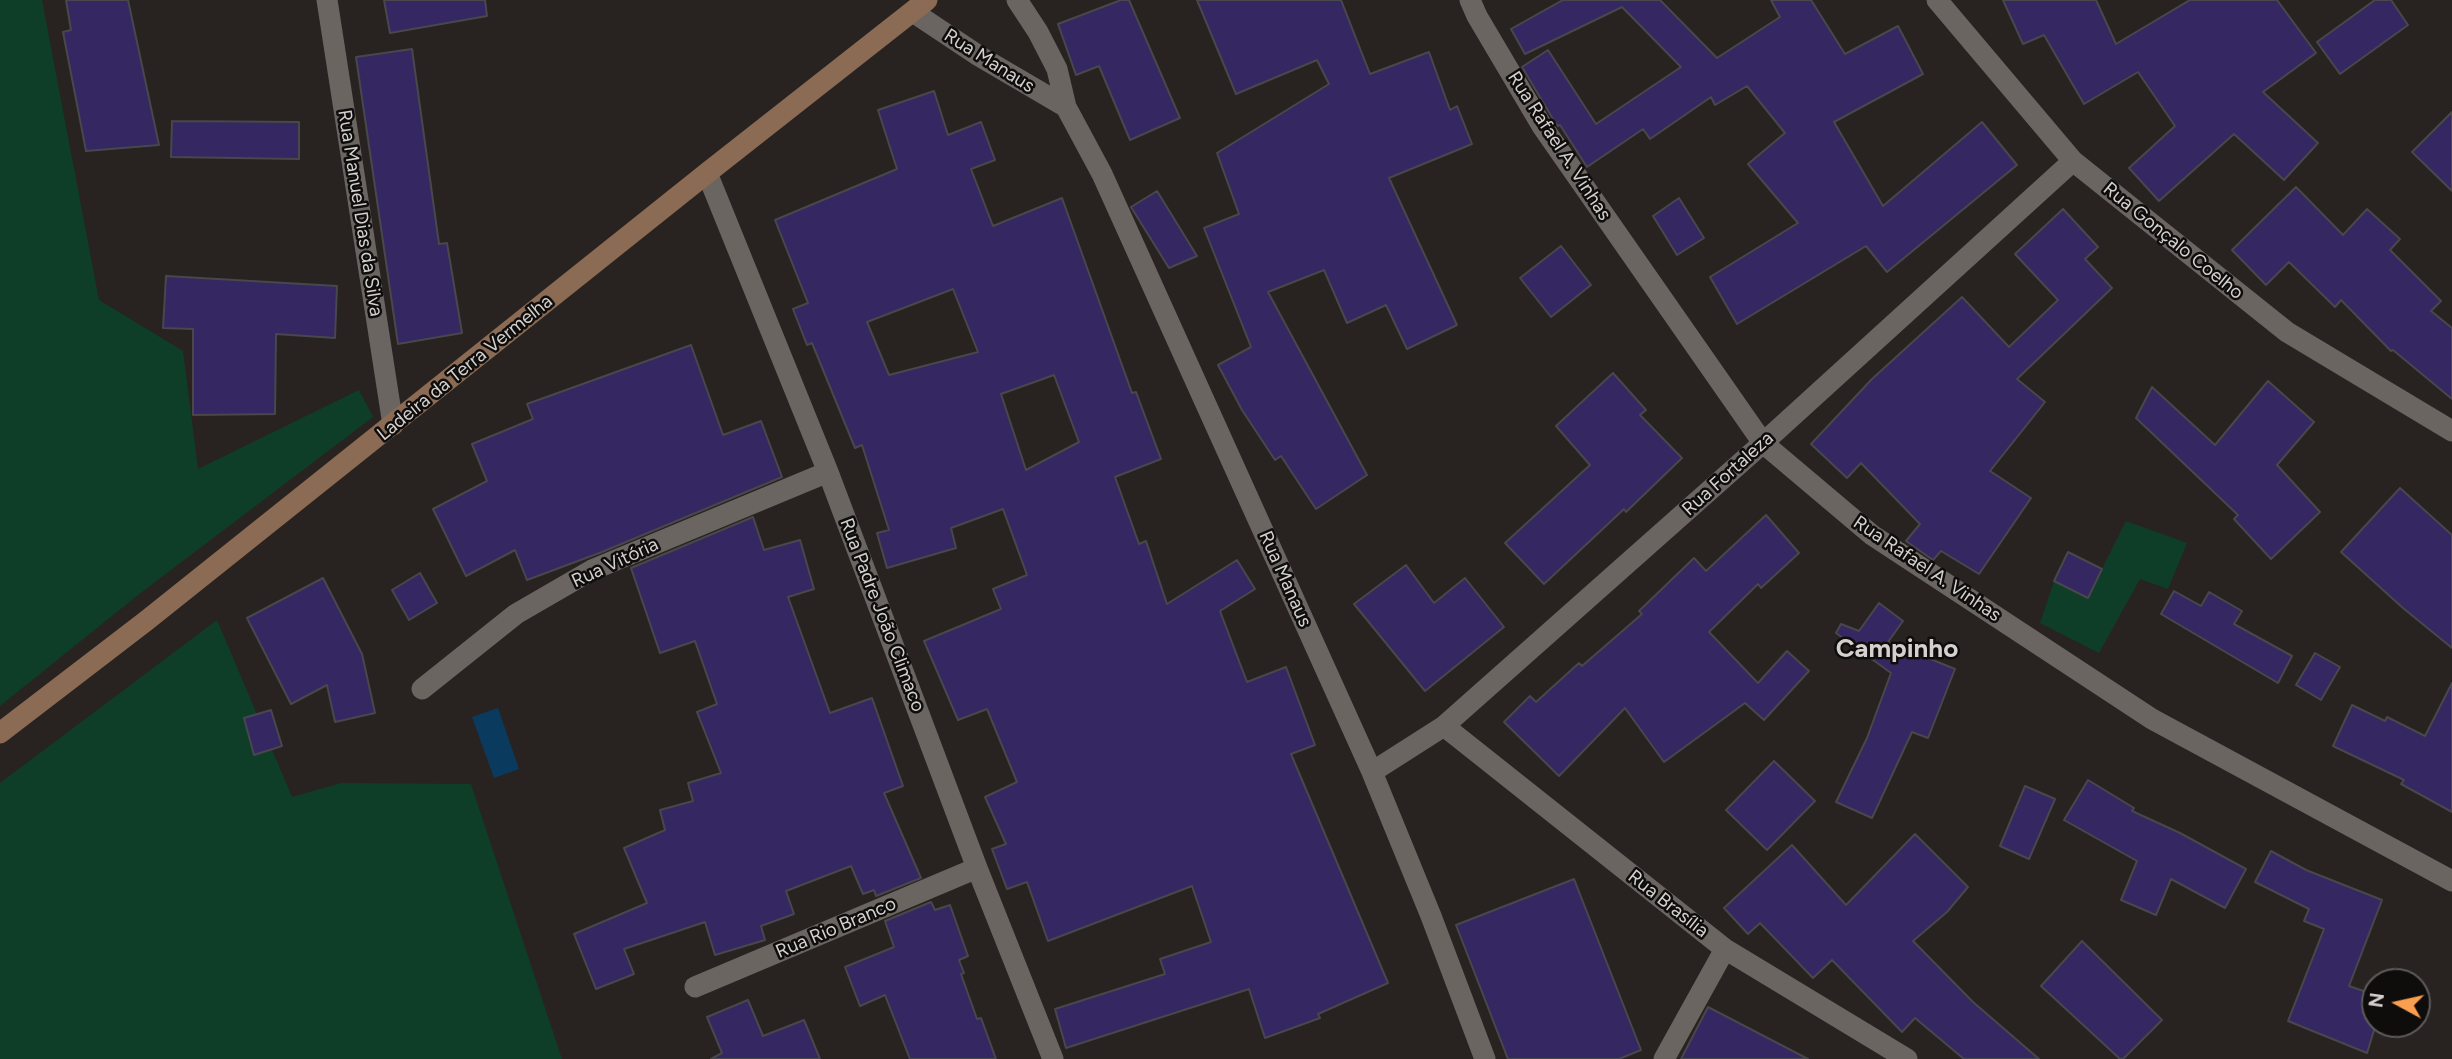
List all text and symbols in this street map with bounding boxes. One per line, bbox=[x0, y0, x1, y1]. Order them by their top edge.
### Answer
street label: Rua Manaus bbox=[940, 24, 1038, 98]
street label: Rua Rafael A. Vinhas bbox=[1502, 67, 1616, 225]
street label: Rua Manuel Dias da Silva bbox=[332, 108, 388, 318]
street label: Rua Gonçalo Coelho bbox=[2098, 177, 2248, 305]
street label: Ladeira da Terra Vermelha bbox=[373, 290, 557, 446]
street label: Rua Fortaleza bbox=[1678, 427, 1778, 521]
street label: Rua Rafael A. Vinhas bbox=[1849, 511, 2005, 627]
street label: Rua Padre João Climaco bbox=[835, 515, 929, 715]
street label: Rua Manaus bbox=[1254, 528, 1316, 630]
street label: Rua Vitória bbox=[568, 533, 662, 593]
district label: Campinho bbox=[1836, 633, 1958, 665]
street label: Rua Brasília bbox=[1623, 865, 1713, 943]
street label: Rua Rio Branco bbox=[772, 892, 900, 964]
north arrow bbox=[2361, 968, 2431, 1038]
text: N bbox=[2364, 991, 2389, 1009]

